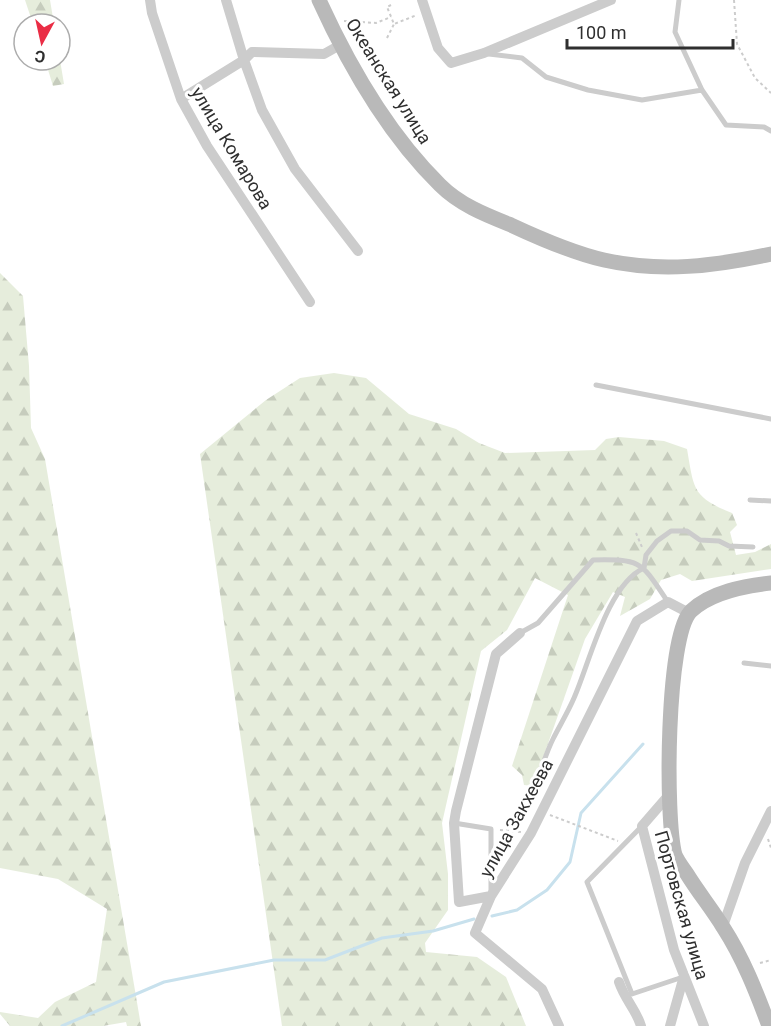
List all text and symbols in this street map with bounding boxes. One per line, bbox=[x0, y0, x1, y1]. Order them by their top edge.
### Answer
north arrow bbox=[12, 12, 72, 72]
scale bar bbox=[567, 12, 734, 50]
street label: Океанская улица bbox=[342, 14, 436, 148]
text: 100 m bbox=[576, 22, 627, 43]
text: С bbox=[33, 46, 46, 66]
street label: улица Комарова bbox=[187, 83, 277, 213]
street label: улица Закхеева bbox=[475, 755, 557, 881]
street label: Портовская улица bbox=[651, 828, 713, 982]

